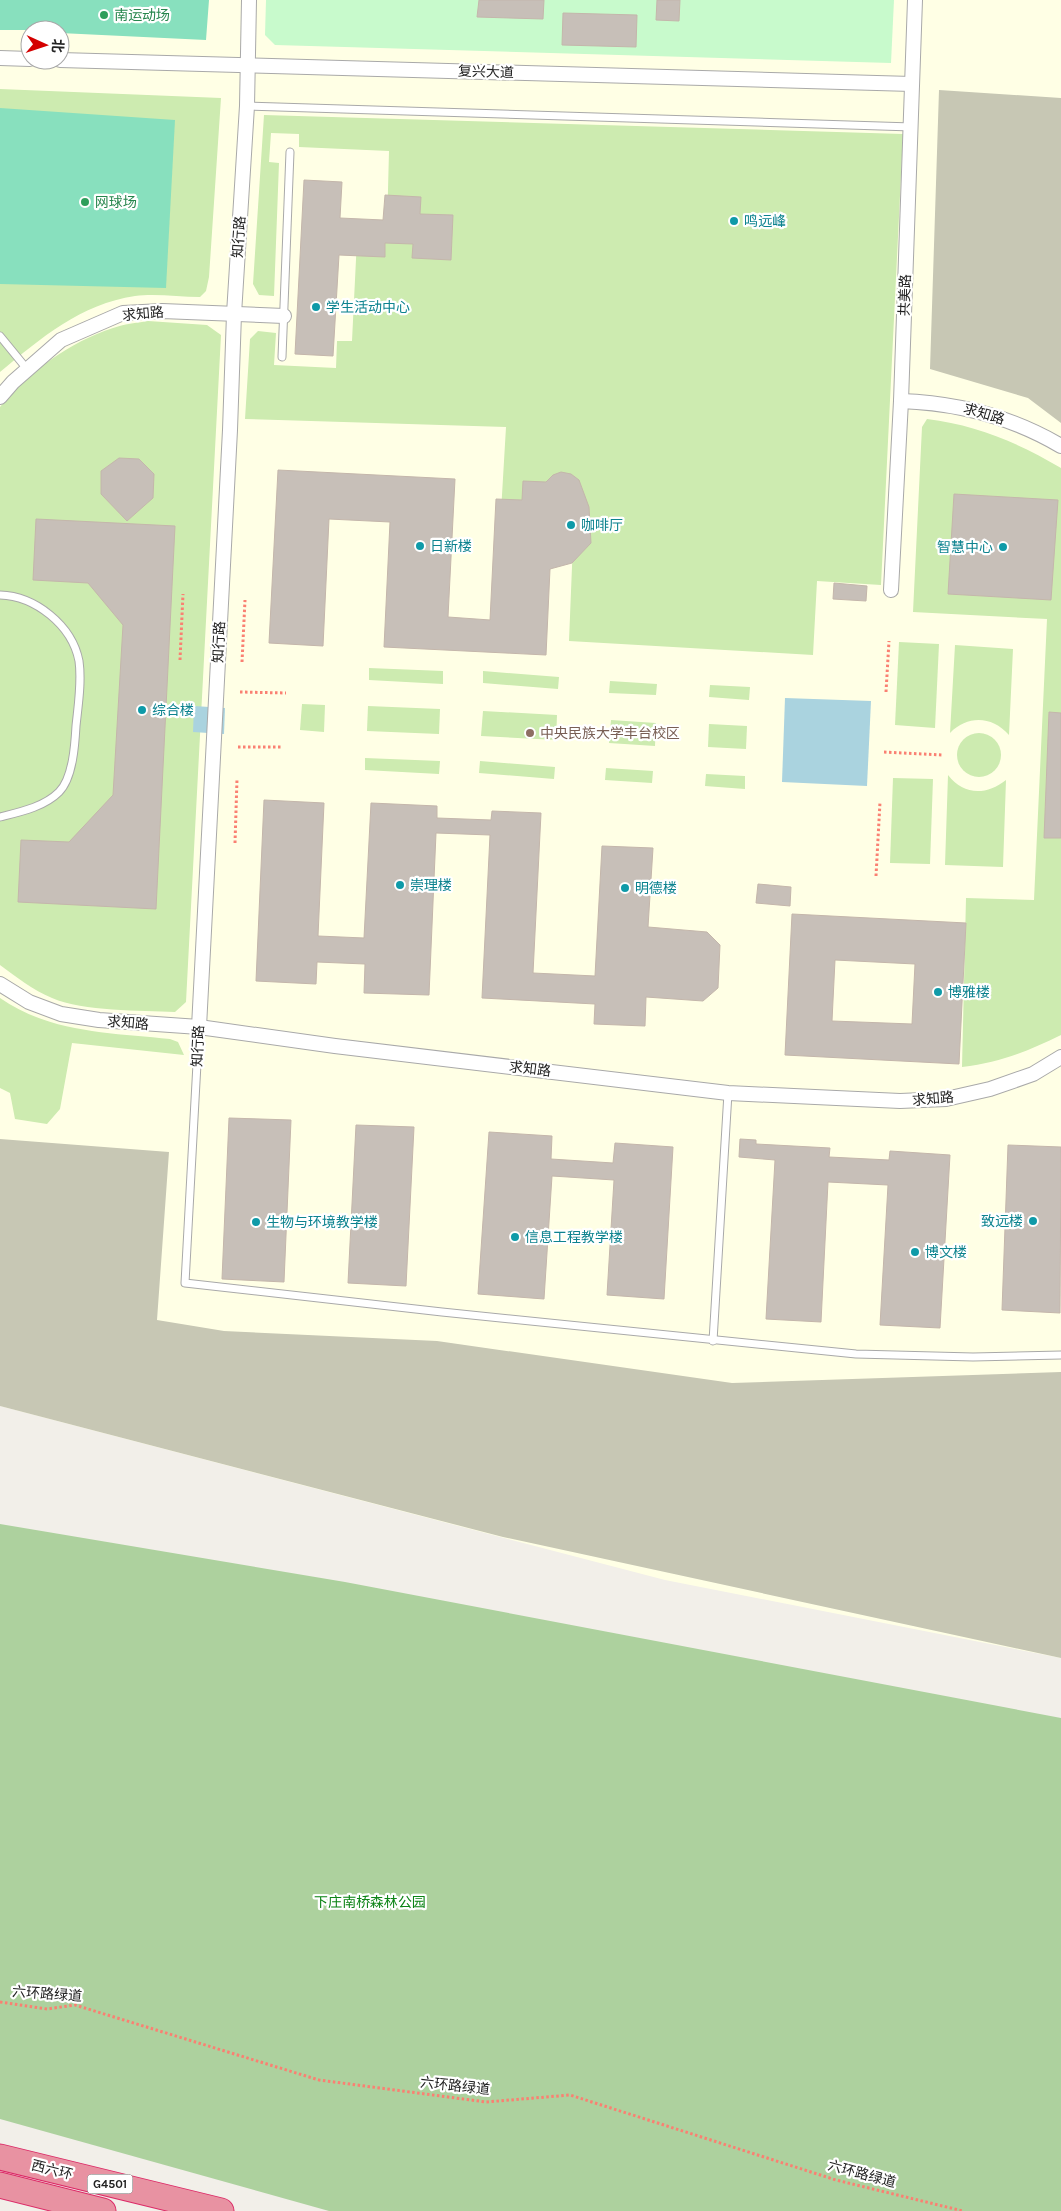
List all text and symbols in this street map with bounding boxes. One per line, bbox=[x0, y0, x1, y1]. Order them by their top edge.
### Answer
place label: 南运动场 bbox=[114, 7, 170, 24]
marker: 南运动场 bbox=[98, 9, 110, 21]
north arrow bbox=[20, 20, 70, 70]
text: 北 bbox=[49, 38, 66, 53]
street label: 复兴大道 bbox=[458, 63, 514, 81]
place label: 网球场 bbox=[95, 194, 137, 211]
marker: 网球场 bbox=[79, 196, 91, 208]
place label: 鸣远峰 bbox=[744, 213, 786, 230]
street label: 知行路 bbox=[229, 215, 249, 259]
marker: 鸣远峰 bbox=[728, 215, 740, 227]
street label: 共美路 bbox=[896, 274, 914, 316]
place label: 学生活动中心 bbox=[326, 299, 410, 316]
marker: 学生活动中心 bbox=[310, 301, 322, 313]
street label: 求知路 bbox=[121, 304, 165, 324]
street label: 求知路 bbox=[961, 400, 1007, 428]
place label: 咖啡厅 bbox=[581, 517, 623, 534]
marker: 咖啡厅 bbox=[565, 519, 577, 531]
place label: 日新楼 bbox=[430, 538, 472, 555]
place label: 智慧中心 bbox=[937, 539, 993, 556]
marker: 日新楼 bbox=[414, 540, 426, 552]
marker: 智慧中心 bbox=[997, 541, 1009, 553]
street label: 知行路 bbox=[209, 621, 229, 663]
place label: 综合楼 bbox=[152, 702, 194, 719]
marker: 综合楼 bbox=[136, 704, 148, 716]
place label: 中央民族大学丰台校区 bbox=[540, 725, 680, 742]
marker: 中央民族大学丰台校区 bbox=[524, 727, 536, 739]
place label: 崇理楼 bbox=[410, 877, 452, 894]
marker: 崇理楼 bbox=[394, 879, 406, 891]
place label: 明德楼 bbox=[635, 880, 677, 897]
marker: 明德楼 bbox=[619, 882, 631, 894]
place label: 博雅楼 bbox=[948, 984, 990, 1001]
marker: 博雅楼 bbox=[932, 986, 944, 998]
street label: 求知路 bbox=[106, 1013, 150, 1033]
street label: 知行路 bbox=[188, 1025, 208, 1067]
street label: 求知路 bbox=[508, 1058, 552, 1080]
street label: 求知路 bbox=[911, 1089, 955, 1109]
place label: 致远楼 bbox=[981, 1213, 1023, 1230]
place label: 生物与环境教学楼 bbox=[266, 1214, 378, 1231]
marker: 致远楼 bbox=[1027, 1215, 1039, 1227]
marker: 生物与环境教学楼 bbox=[250, 1216, 262, 1228]
place label: 信息工程教学楼 bbox=[525, 1229, 623, 1246]
marker: 信息工程教学楼 bbox=[509, 1231, 521, 1243]
place label: 博文楼 bbox=[925, 1244, 967, 1261]
marker: 博文楼 bbox=[909, 1246, 921, 1258]
park label: 下庄南桥森林公园 bbox=[314, 1894, 426, 1911]
street label: 六环路绿道 bbox=[11, 1983, 83, 2005]
street label: 六环路绿道 bbox=[419, 2074, 491, 2098]
street label: 西六环 bbox=[30, 2157, 74, 2183]
street label: 六环路绿道 bbox=[826, 2157, 898, 2191]
road number: G4501 bbox=[88, 2174, 132, 2194]

